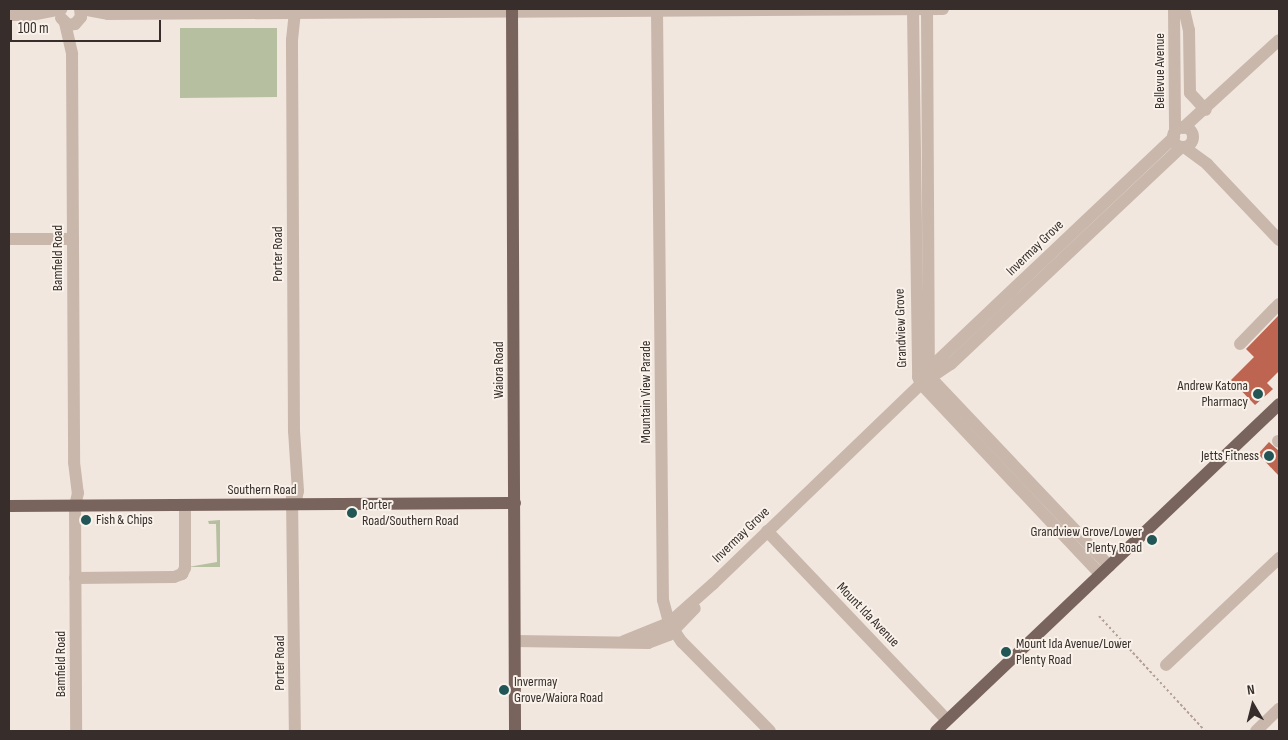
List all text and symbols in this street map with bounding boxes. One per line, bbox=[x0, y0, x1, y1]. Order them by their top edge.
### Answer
scale bar bbox=[12, 10, 164, 42]
text: 100 m bbox=[18, 19, 49, 38]
street label: Bellevue Avenue bbox=[1152, 33, 1168, 109]
street label: Invermay Grove bbox=[1003, 217, 1067, 279]
street label: Bamfield Road bbox=[50, 225, 66, 291]
street label: Porter Road bbox=[270, 226, 286, 282]
street label: Grandview Grove bbox=[891, 288, 911, 368]
street label: Waiora Road bbox=[491, 341, 507, 399]
street label: Mountain View Parade bbox=[638, 341, 654, 443]
place label: Andrew Katona Pharmacy bbox=[1177, 378, 1248, 411]
marker: Andrew Katona Pharmacy bbox=[1252, 388, 1264, 400]
place label: Jetts Fitness bbox=[1201, 448, 1259, 464]
marker: Jetts Fitness bbox=[1263, 450, 1275, 462]
street label: Southern Road bbox=[227, 482, 297, 498]
place label: Porter Road/Southern Road bbox=[362, 497, 459, 530]
street label: Invermay Grove bbox=[709, 504, 773, 566]
marker: Porter Road/Southern Road bbox=[346, 507, 358, 519]
place label: Fish & Chips bbox=[96, 512, 153, 528]
marker: Fish & Chips bbox=[80, 514, 92, 526]
place label: Grandview Grove/Lower Plenty Road bbox=[1031, 524, 1142, 556]
marker: Grandview Grove/Lower Plenty Road bbox=[1146, 534, 1158, 546]
street label: Mount Ida Avenue bbox=[833, 579, 903, 651]
street label: Bamfield Road bbox=[53, 631, 69, 697]
street label: Porter Road bbox=[272, 635, 288, 691]
place label: Mount Ida Avenue/Lower Plenty Road bbox=[1016, 636, 1131, 669]
marker: Mount Ida Avenue/Lower Plenty Road bbox=[1000, 646, 1012, 658]
place label: Invermay Grove/Waiora Road bbox=[514, 674, 603, 706]
north arrow bbox=[1228, 680, 1278, 730]
text: N bbox=[1246, 681, 1256, 699]
marker: Invermay Grove/Waiora Road bbox=[498, 684, 510, 696]

